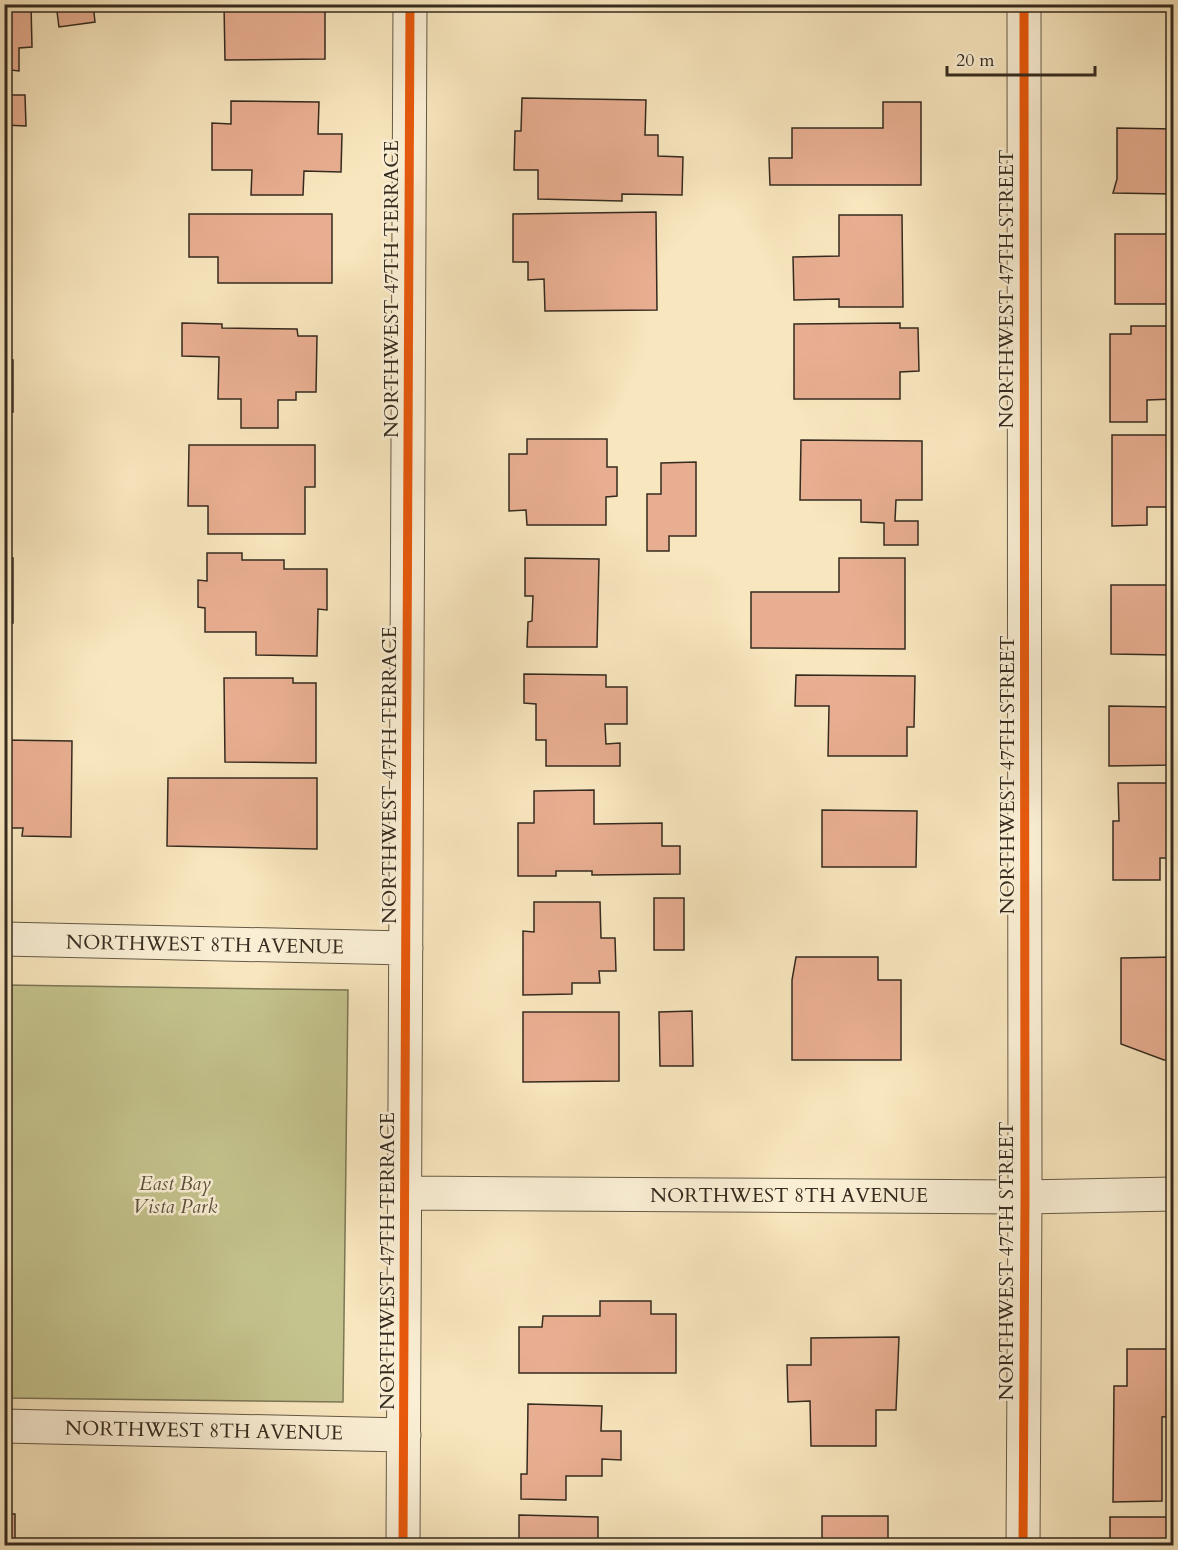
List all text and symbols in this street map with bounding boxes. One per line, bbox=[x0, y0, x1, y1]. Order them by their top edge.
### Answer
scale bar bbox=[947, 39, 1096, 77]
text: 20 m bbox=[956, 48, 995, 73]
street label: NORTHWEST 47TH TERRACE bbox=[378, 140, 405, 438]
street label: NORTHWEST 47TH STREET bbox=[993, 149, 1020, 429]
street label: NORTHWEST 47TH TERRACE bbox=[376, 626, 403, 924]
street label: NORTHWEST 47TH STREET bbox=[994, 635, 1021, 915]
street label: NORTHWEST 8TH AVENUE bbox=[66, 929, 344, 960]
street label: NORTHWEST 47TH TERRACE bbox=[374, 1112, 401, 1410]
street label: NORTHWEST 47TH STREET bbox=[993, 1121, 1020, 1401]
park label: East Bay Vista Park bbox=[133, 1170, 218, 1220]
street label: NORTHWEST 8TH AVENUE bbox=[650, 1182, 928, 1209]
street label: NORTHWEST 8TH AVENUE bbox=[65, 1415, 343, 1446]

